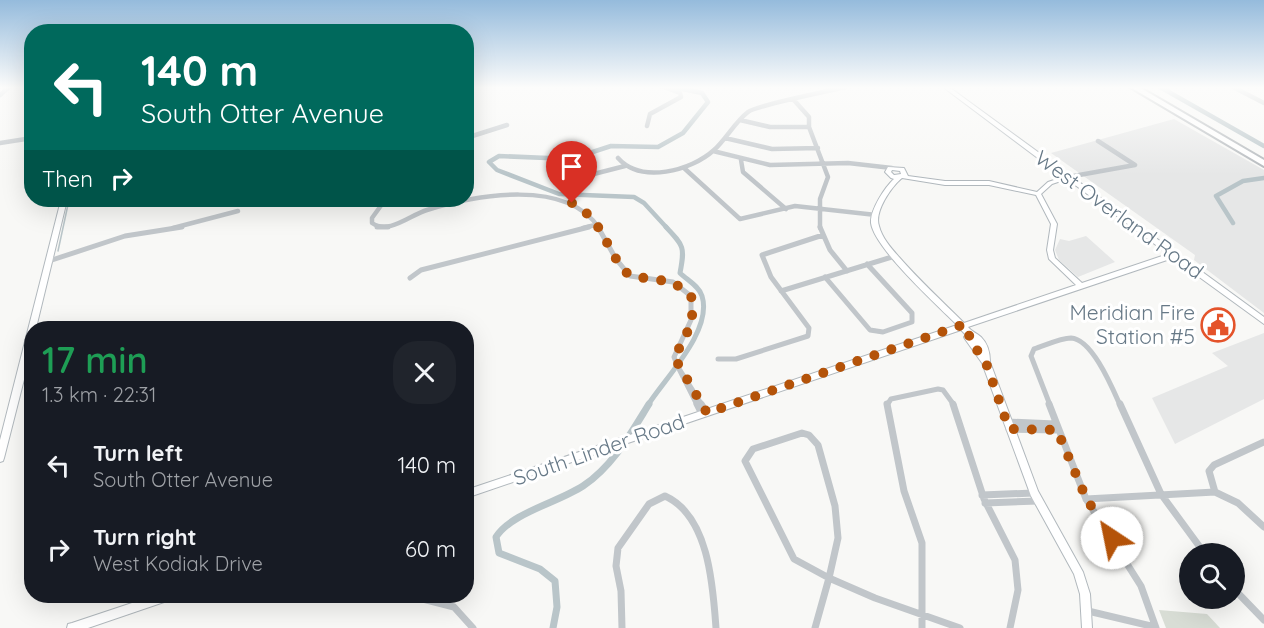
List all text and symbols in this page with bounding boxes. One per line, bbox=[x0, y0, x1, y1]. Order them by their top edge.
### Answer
text: 140 m bbox=[141, 44, 258, 97]
icon: left bbox=[42, 48, 120, 126]
text: South Otter Avenue bbox=[141, 96, 384, 130]
pin bbox=[546, 141, 597, 203]
street label: West Overland Road bbox=[1030, 144, 1209, 284]
icon: arrive bbox=[555, 150, 588, 183]
icon: right bbox=[105, 162, 138, 195]
text: Then bbox=[42, 165, 93, 193]
place label: Meridian Fire Station #5 bbox=[1070, 299, 1195, 349]
public building icon: Meridian Fire Station #5 bbox=[1200, 307, 1236, 343]
text: 17 min bbox=[42, 337, 148, 382]
button: close bbox=[393, 341, 456, 404]
text: 1.3 km · 22:31 bbox=[42, 382, 157, 407]
street label: South Linder Road bbox=[510, 408, 688, 491]
text: Turn left bbox=[93, 439, 183, 467]
icon: left bbox=[42, 449, 75, 482]
text: 140 m bbox=[397, 451, 456, 479]
text: South Otter Avenue bbox=[93, 467, 273, 492]
position arrow bbox=[1080, 506, 1144, 570]
text: Turn right bbox=[93, 523, 197, 551]
icon: right bbox=[42, 533, 75, 566]
text: 60 m bbox=[405, 535, 456, 563]
map controls bbox=[1179, 543, 1245, 609]
button: search bbox=[1179, 543, 1245, 609]
text: West Kodiak Drive bbox=[93, 551, 263, 576]

